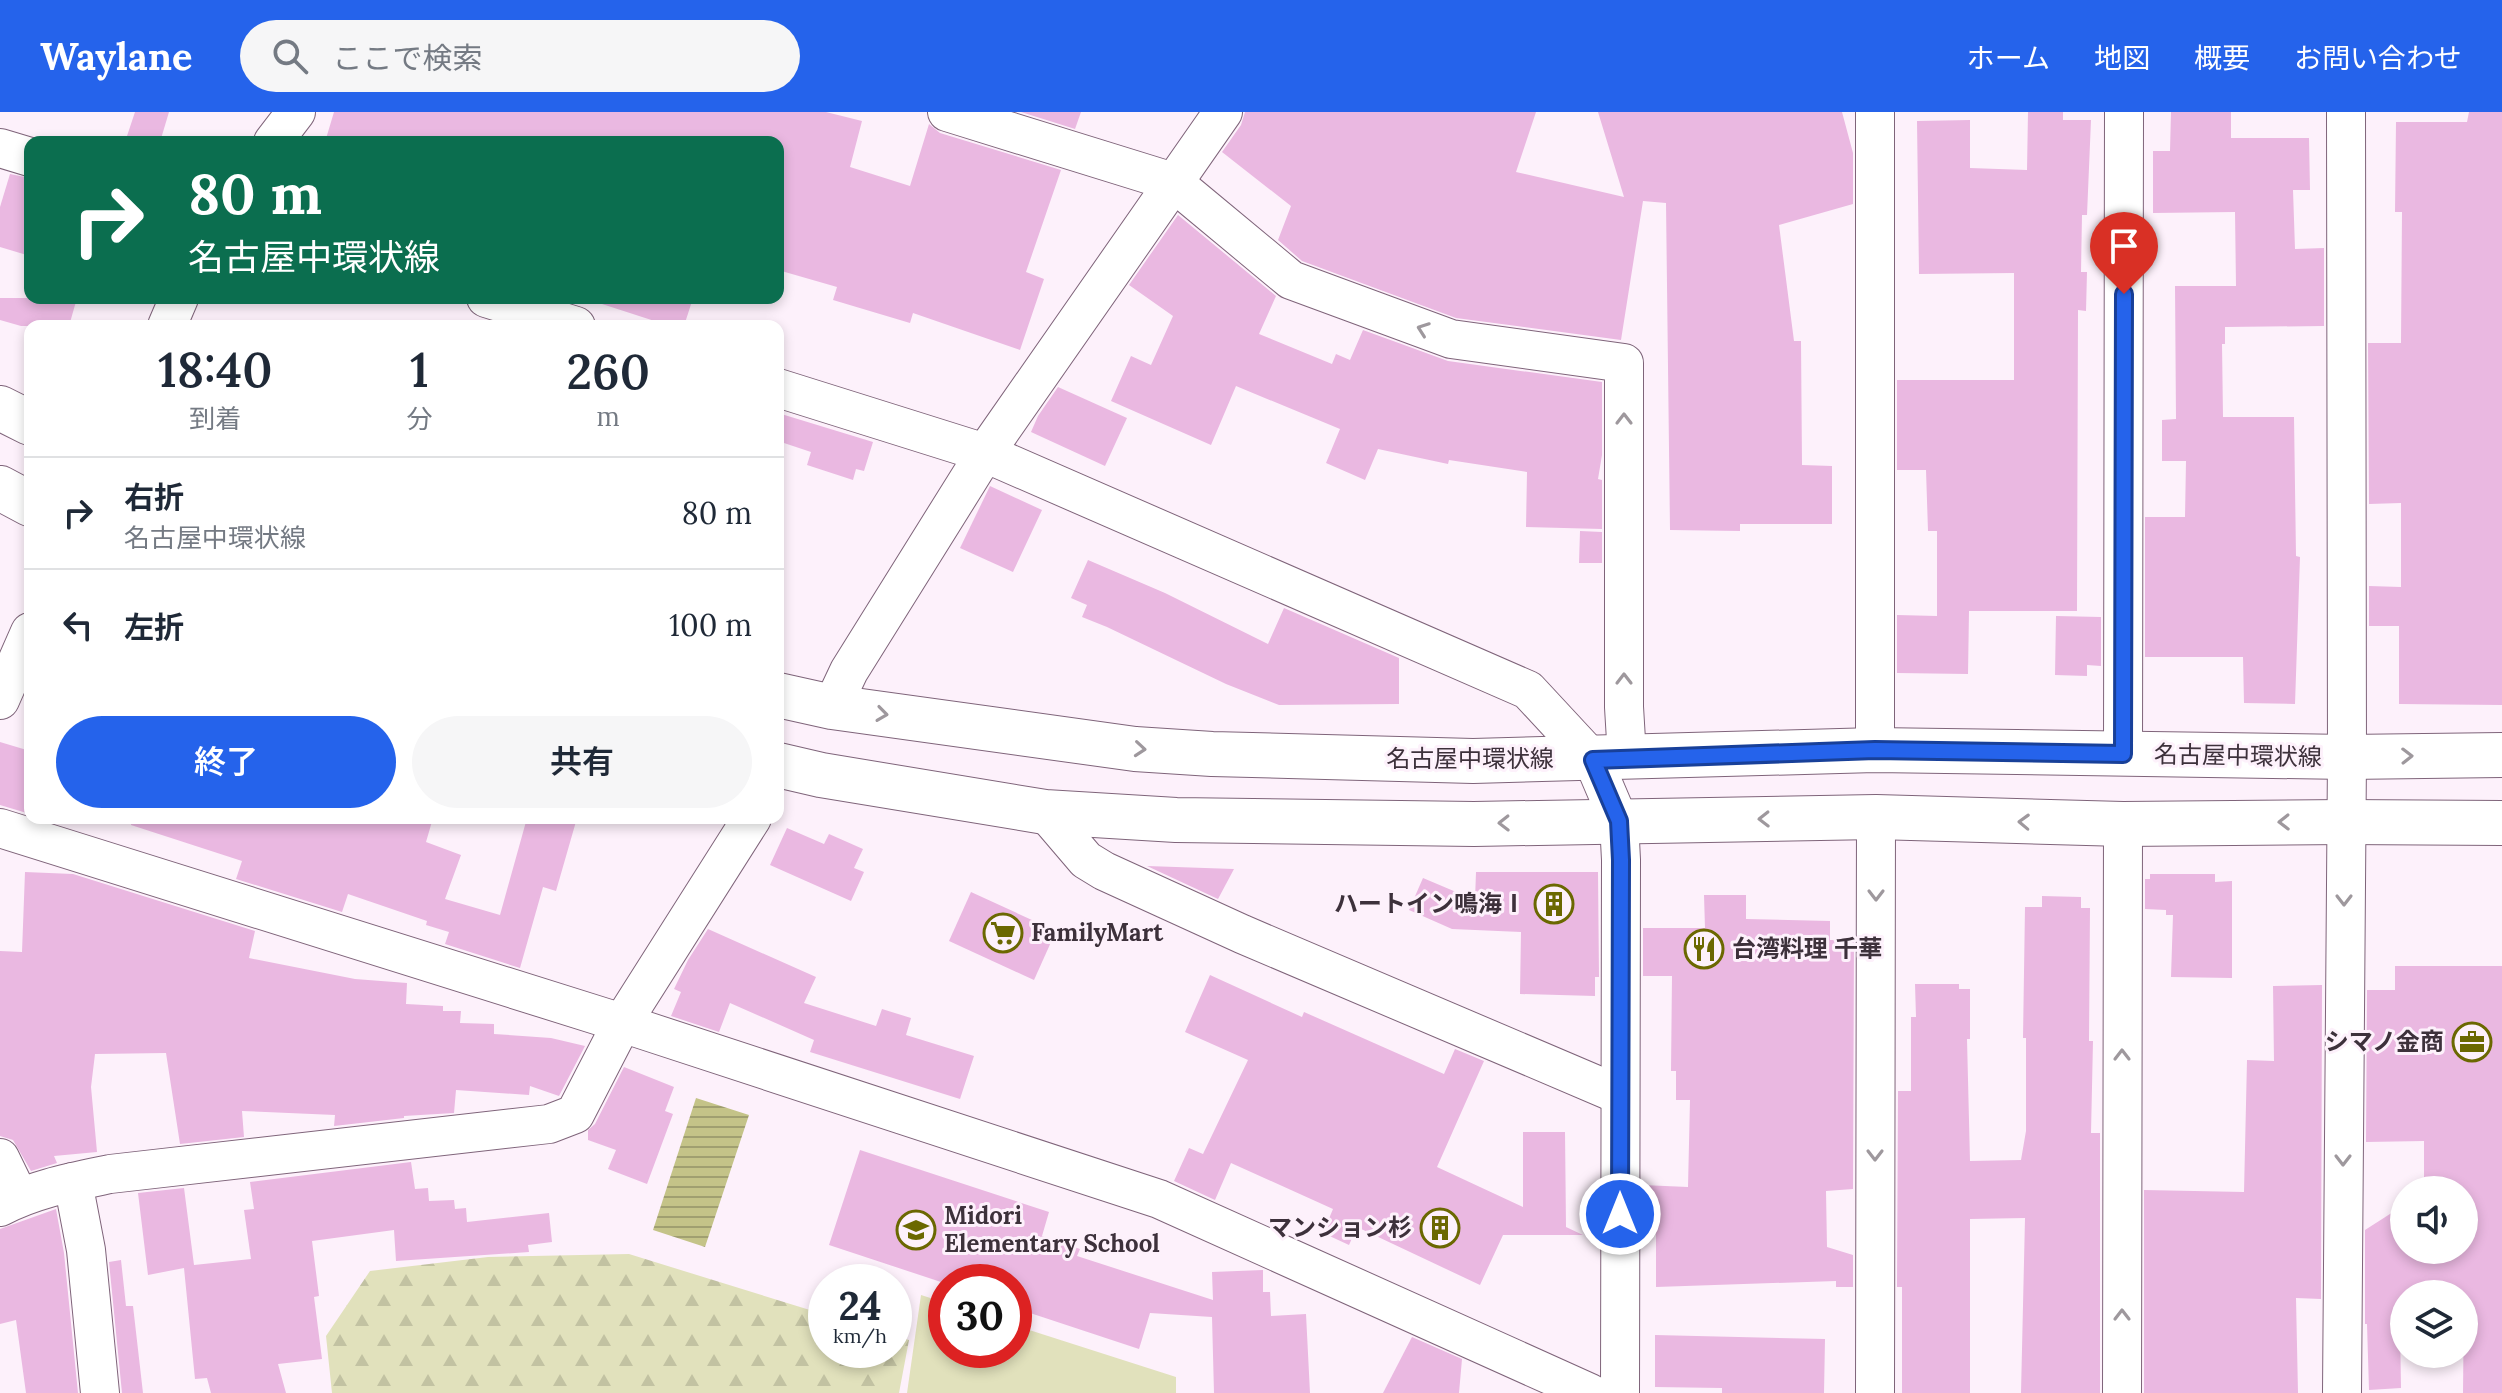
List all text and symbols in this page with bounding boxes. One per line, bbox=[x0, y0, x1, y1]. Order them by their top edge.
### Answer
search box bbox=[240, 20, 800, 92]
text: Waylane bbox=[40, 32, 192, 80]
icon: search bbox=[268, 34, 312, 78]
text: ここで検索 bbox=[332, 39, 482, 77]
text: ホーム bbox=[1967, 40, 2050, 76]
text: 地図 bbox=[2094, 40, 2150, 76]
text: 概要 bbox=[2194, 40, 2250, 76]
text: お問い合わせ bbox=[2294, 40, 2462, 76]
text: 80 m bbox=[188, 158, 322, 229]
icon: right bbox=[56, 168, 160, 272]
pin bbox=[2090, 212, 2158, 294]
icon: arrive bbox=[2102, 224, 2146, 268]
text: 名古屋中環状線 bbox=[188, 234, 440, 280]
one-way arrow bbox=[1417, 322, 1431, 338]
text: 18:40 bbox=[158, 339, 273, 400]
text: 1 bbox=[410, 339, 429, 400]
text: 260 bbox=[566, 341, 650, 402]
text: m bbox=[597, 400, 620, 433]
text: 到着 bbox=[189, 402, 241, 435]
text: 分 bbox=[406, 402, 433, 435]
one-way arrow bbox=[1615, 412, 1633, 425]
text: 右折 bbox=[124, 478, 184, 516]
icon: right bbox=[56, 491, 100, 535]
text: 80 m bbox=[682, 494, 752, 532]
text: 名古屋中環状線 bbox=[124, 521, 306, 554]
icon: left bbox=[56, 603, 100, 647]
text: 100 m bbox=[669, 606, 752, 644]
text: 左折 bbox=[124, 608, 184, 646]
one-way arrow bbox=[1615, 672, 1633, 685]
one-way arrow bbox=[875, 705, 889, 722]
button: 終了 bbox=[56, 716, 396, 808]
button: 共有 bbox=[412, 716, 752, 808]
street label: 名古屋中環状線 bbox=[2154, 739, 2322, 772]
one-way arrow bbox=[1134, 740, 1147, 757]
street label: 名古屋中環状線 bbox=[1386, 743, 1554, 774]
one-way arrow bbox=[2401, 747, 2414, 765]
one-way arrow bbox=[1757, 810, 1770, 828]
one-way arrow bbox=[2017, 813, 2030, 830]
one-way arrow bbox=[2277, 814, 2290, 831]
one-way arrow bbox=[1497, 815, 1510, 832]
building icon: ハートイン鳴海Ⅰ bbox=[1533, 883, 1575, 925]
place label: ハートイン鳴海Ⅰ bbox=[1334, 888, 1526, 919]
one-way arrow bbox=[1867, 889, 1885, 902]
one-way arrow bbox=[2335, 894, 2353, 907]
supermarket icon: FamilyMart bbox=[982, 912, 1024, 954]
place label: FamilyMart bbox=[1031, 917, 1164, 948]
restaurant icon: 台湾料理 千華 bbox=[1683, 928, 1725, 970]
place label: 台湾料理 千華 bbox=[1732, 933, 1882, 964]
office icon: シマノ金商 bbox=[2451, 1021, 2493, 1063]
place label: シマノ金商 bbox=[2325, 1026, 2444, 1057]
one-way arrow bbox=[2113, 1048, 2131, 1061]
one-way arrow bbox=[1866, 1149, 1884, 1162]
one-way arrow bbox=[2334, 1154, 2352, 1167]
position arrow bbox=[1578, 1172, 1662, 1256]
map controls bbox=[2390, 1176, 2478, 1368]
button: sound bbox=[2390, 1176, 2478, 1264]
place label: Midori Elementary School bbox=[944, 1200, 1160, 1259]
building icon: マンション杉 bbox=[1419, 1207, 1461, 1249]
school or university icon: Midori Elementary School bbox=[895, 1209, 937, 1251]
place label: マンション杉 bbox=[1268, 1212, 1412, 1243]
speed limit sign: 30 bbox=[928, 1264, 1032, 1368]
text: 24 bbox=[838, 1280, 882, 1331]
button: layers bbox=[2390, 1280, 2478, 1368]
one-way arrow bbox=[2113, 1308, 2131, 1321]
text: km/h bbox=[833, 1323, 887, 1348]

